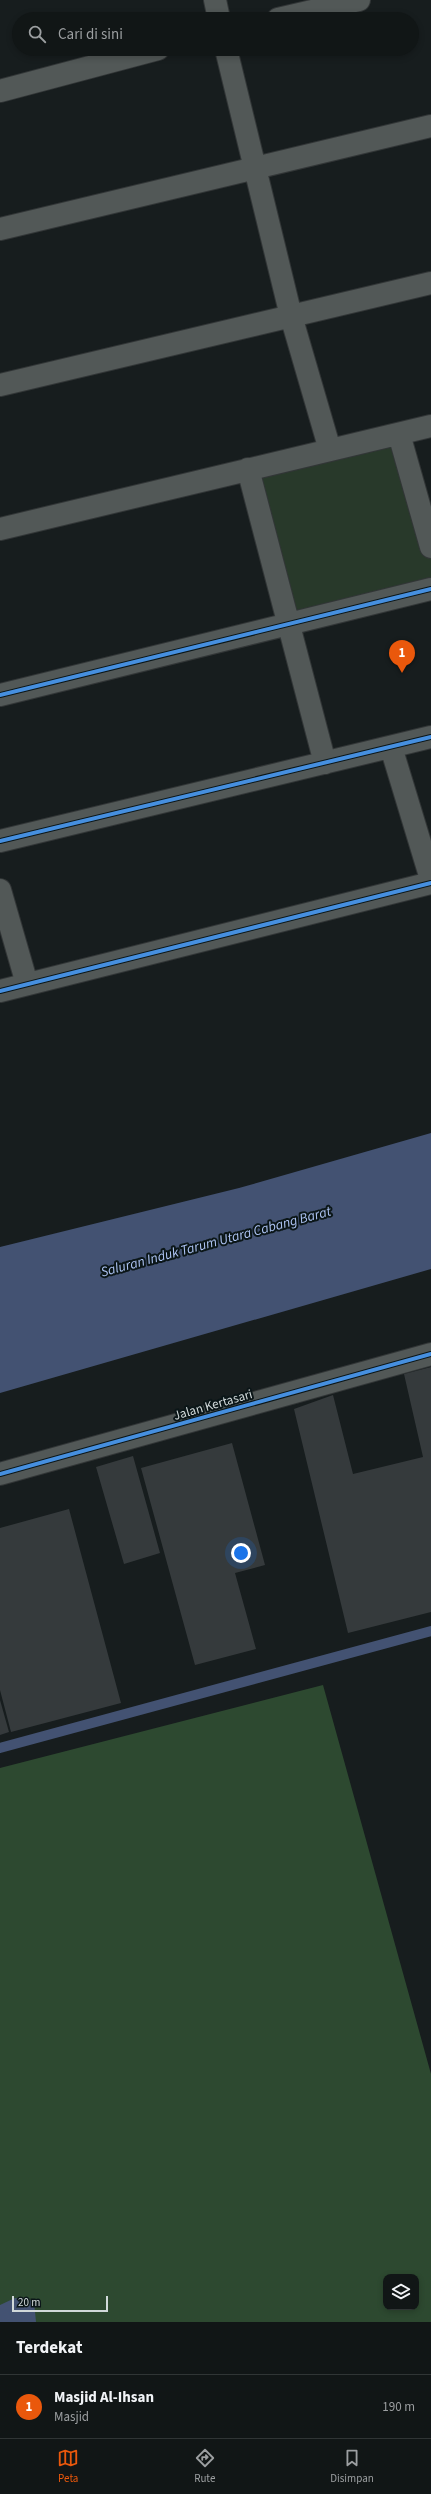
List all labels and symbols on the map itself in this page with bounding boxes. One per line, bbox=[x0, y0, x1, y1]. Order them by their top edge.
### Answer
pin: 1 bbox=[389, 640, 415, 673]
water label: Saluran Induk Tarum Utara Cabang Barat bbox=[99, 1201, 334, 1282]
street label: Jalan Kertasari bbox=[172, 1385, 254, 1425]
your location bbox=[231, 1543, 251, 1563]
scale bar bbox=[12, 2294, 108, 2313]

